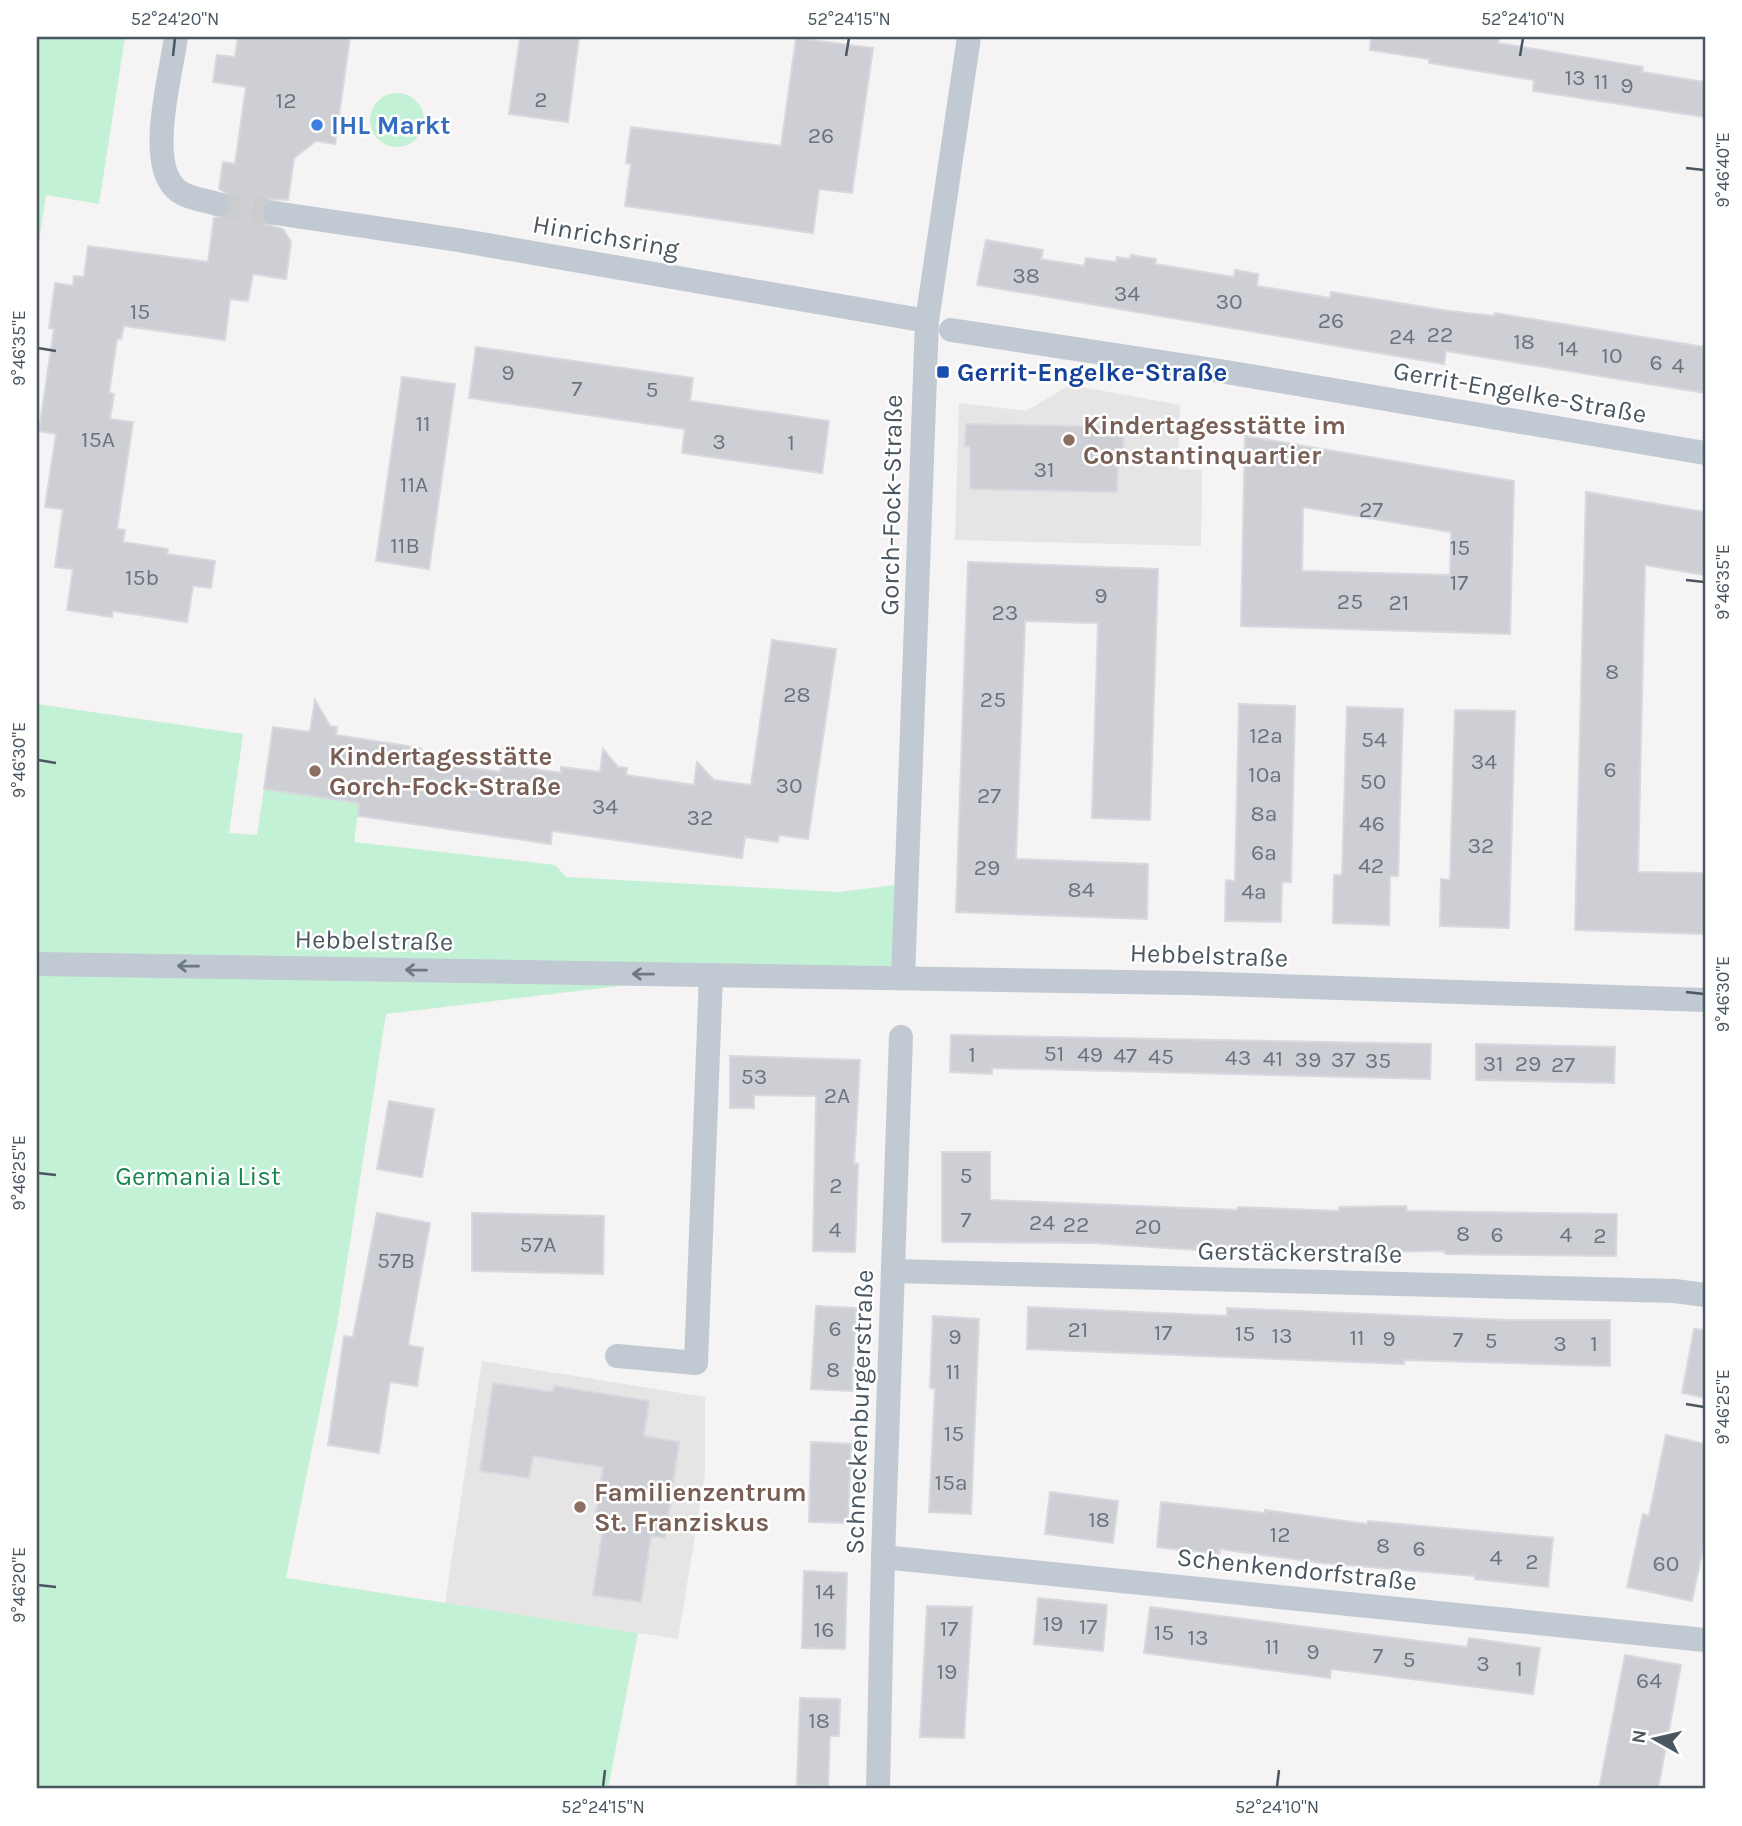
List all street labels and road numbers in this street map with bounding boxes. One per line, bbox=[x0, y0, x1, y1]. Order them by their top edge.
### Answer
street label: Hinrichsring bbox=[530, 208, 682, 265]
street label: Gerrit-Engelke-Straße bbox=[1391, 355, 1649, 430]
street label: Gorch-Fock-Straße bbox=[874, 394, 909, 616]
street label: Hebbelstraße bbox=[294, 924, 454, 957]
street label: Hebbelstraße bbox=[1129, 937, 1289, 974]
street label: Gerstäckerstraße bbox=[1197, 1235, 1403, 1270]
street label: Schneckenburgerstraße bbox=[839, 1269, 880, 1555]
street label: Schenkendorfstraße bbox=[1175, 1541, 1419, 1598]

